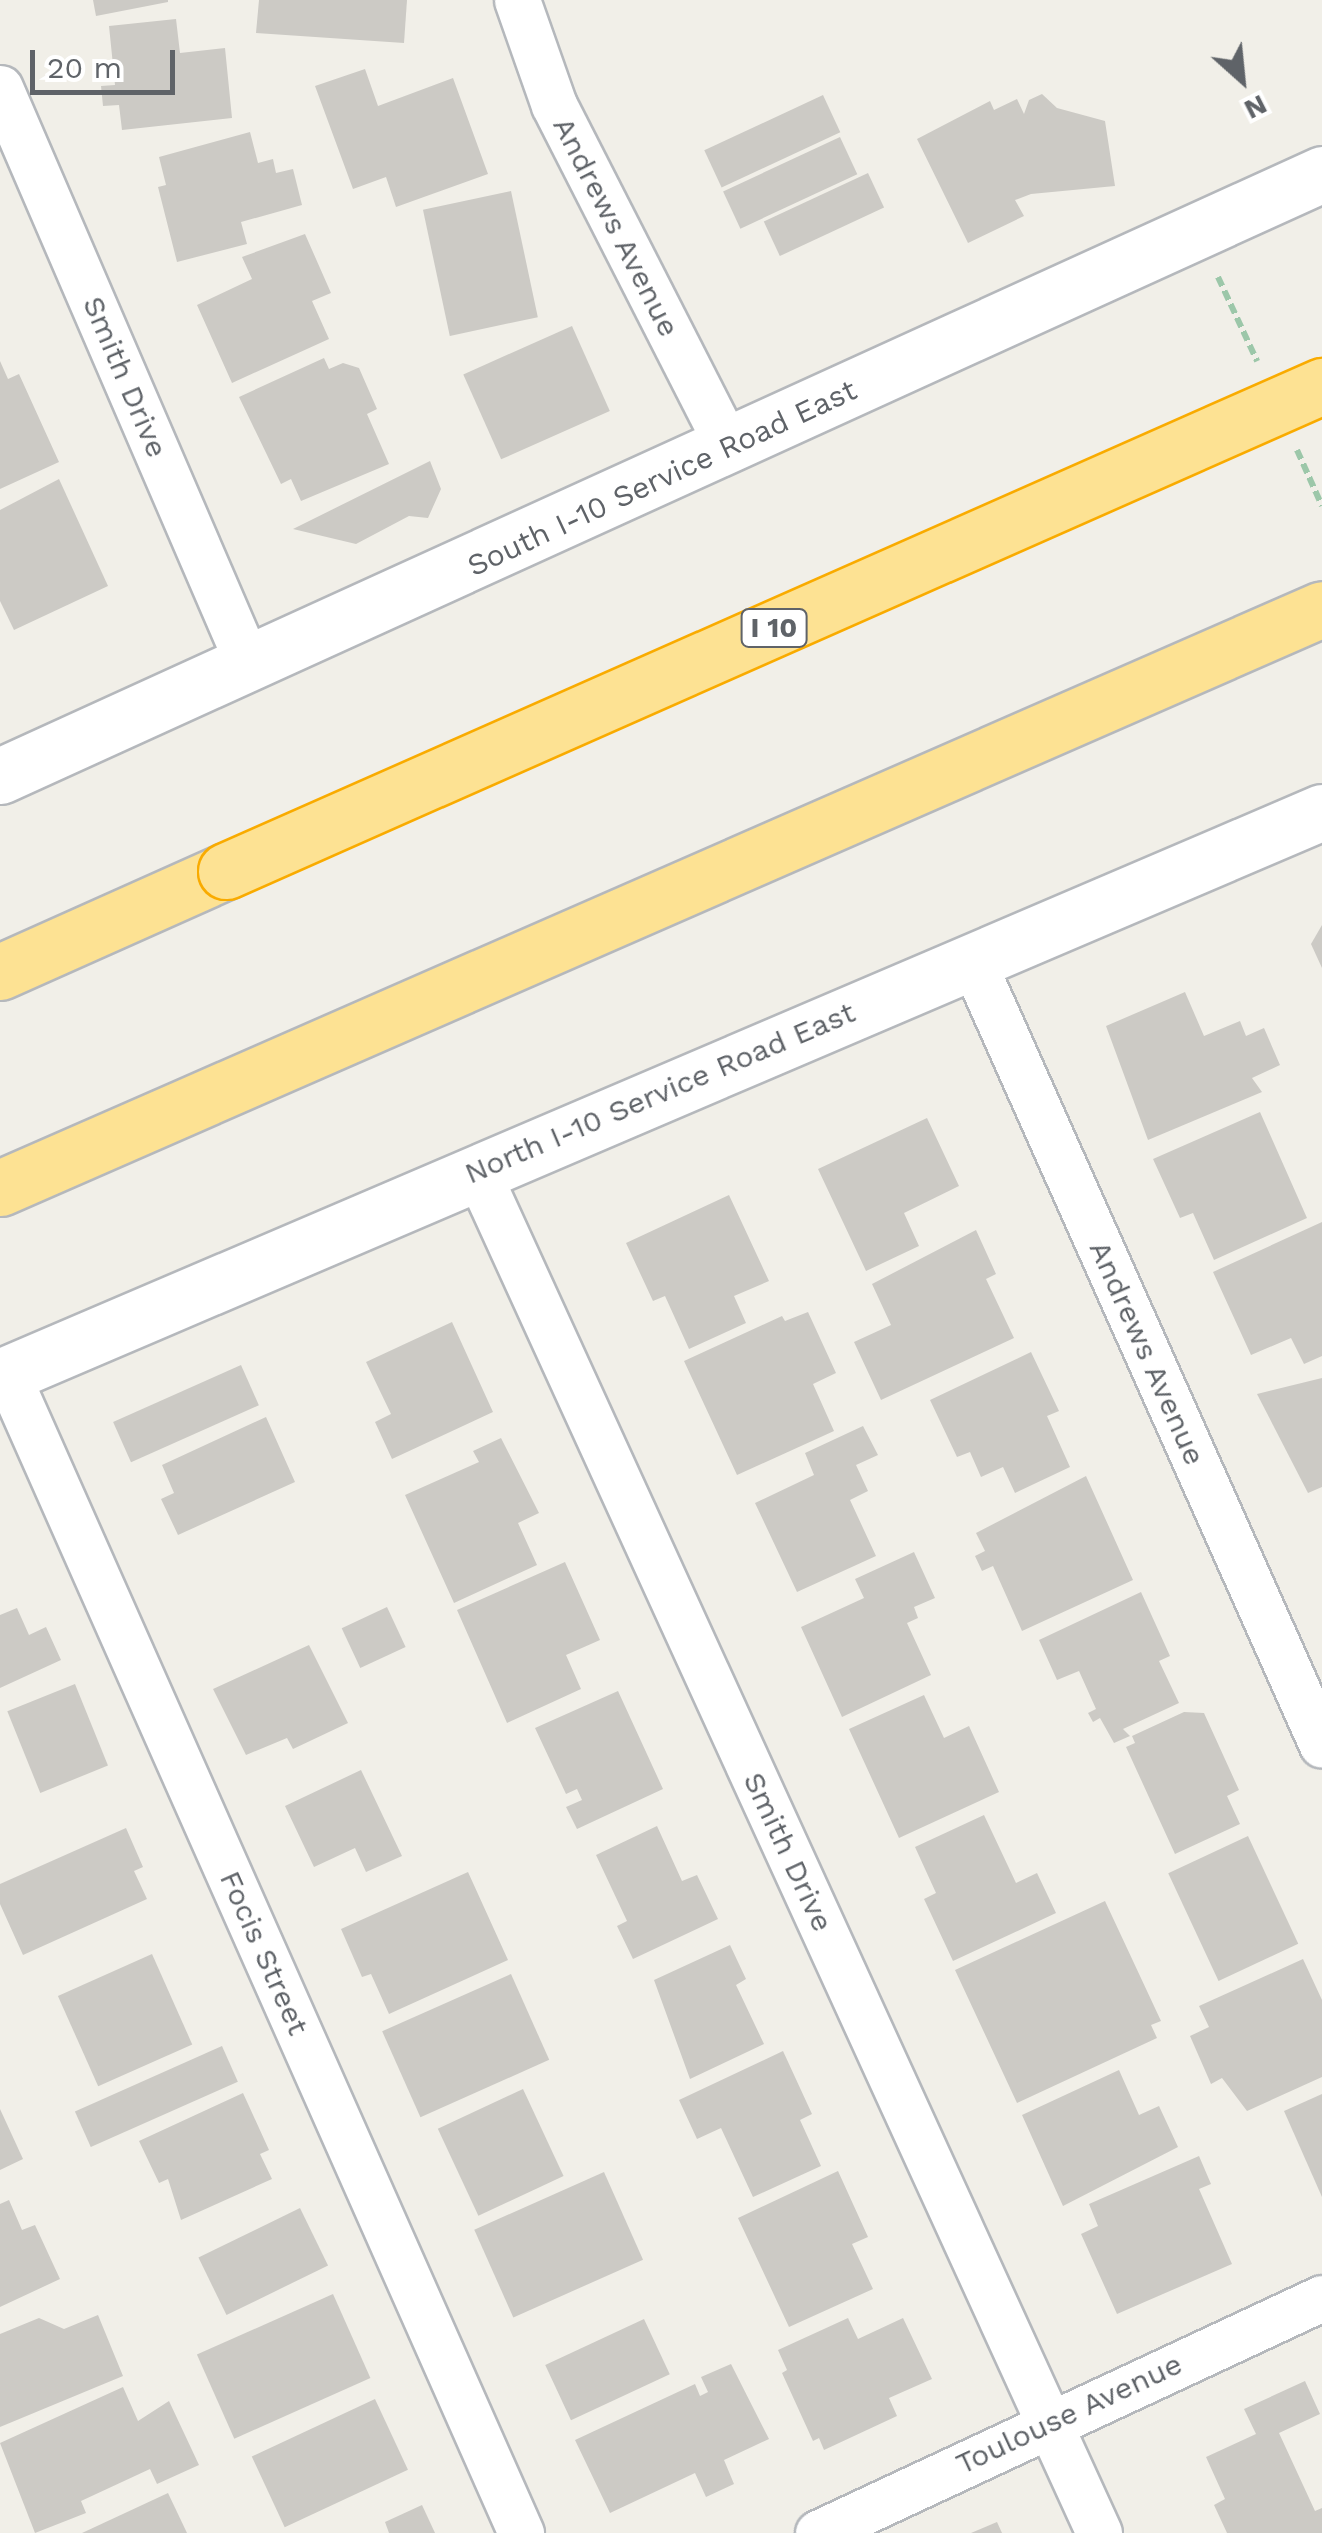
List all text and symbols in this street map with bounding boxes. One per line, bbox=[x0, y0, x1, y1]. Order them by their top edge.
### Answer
scale bar bbox=[35, 30, 180, 92]
north arrow bbox=[1192, 30, 1292, 130]
text: 20 m bbox=[47, 50, 122, 85]
text: N bbox=[1239, 88, 1273, 127]
street label: Andrews Avenue bbox=[545, 111, 687, 343]
street label: Smith Drive bbox=[75, 291, 175, 463]
street label: South I-10 Service Road East bbox=[462, 372, 862, 584]
road number: I 10 bbox=[739, 605, 809, 651]
street label: North I-10 Service Road East bbox=[459, 994, 861, 1192]
street label: Andrews Avenue bbox=[1081, 1235, 1213, 1471]
street label: Smith Drive bbox=[735, 1767, 841, 1937]
street label: Focis Street bbox=[212, 1865, 316, 2041]
street label: Toulouse Avenue bbox=[950, 2346, 1188, 2482]

